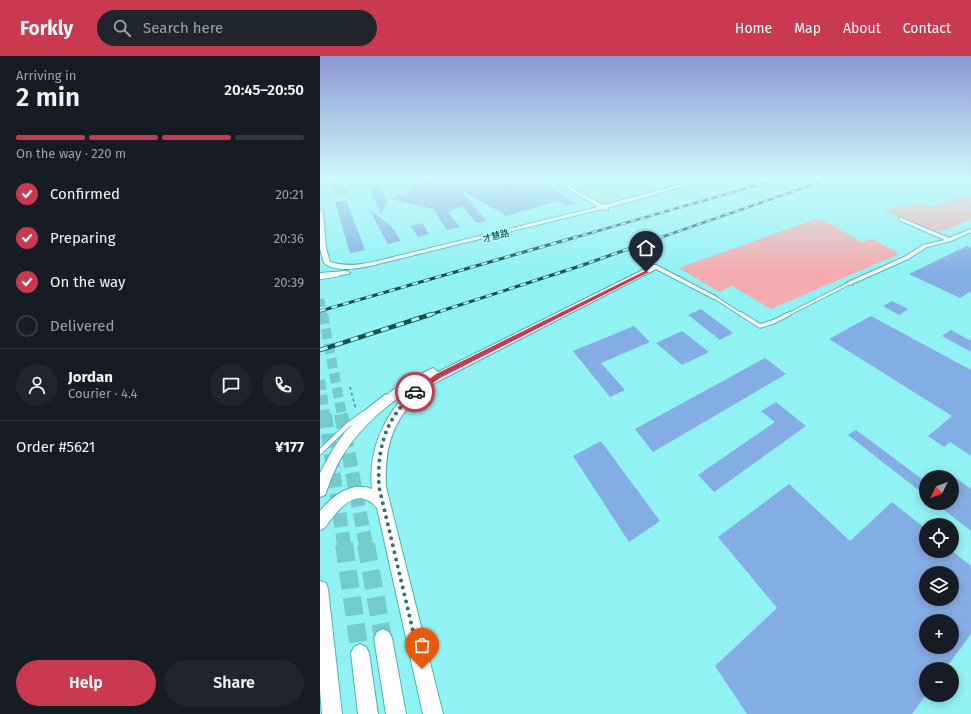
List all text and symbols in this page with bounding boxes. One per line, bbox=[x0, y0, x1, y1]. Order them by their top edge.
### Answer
search box bbox=[97, 10, 377, 46]
text: Forkly bbox=[20, 17, 73, 40]
icon: search bbox=[111, 17, 133, 39]
text: Search here bbox=[143, 19, 223, 37]
text: Home bbox=[735, 20, 772, 37]
text: Map bbox=[794, 20, 821, 37]
text: About bbox=[843, 20, 881, 37]
text: Contact bbox=[903, 20, 951, 37]
text: Arriving in bbox=[16, 68, 76, 83]
text: 20:45–20:50 bbox=[224, 81, 304, 99]
text: 2 min bbox=[16, 82, 80, 113]
text: On the way · 220 m bbox=[16, 146, 126, 161]
icon: check bbox=[16, 183, 38, 205]
text: Confirmed bbox=[50, 185, 120, 203]
text: 20:21 bbox=[275, 187, 304, 202]
icon: check bbox=[16, 227, 38, 249]
street label: 才慧路 bbox=[482, 228, 510, 244]
text: Preparing bbox=[50, 229, 115, 247]
text: 20:36 bbox=[274, 231, 304, 246]
pin bbox=[629, 231, 663, 272]
icon: home bbox=[635, 237, 657, 259]
icon: check bbox=[16, 271, 38, 293]
text: On the way bbox=[50, 273, 125, 291]
text: 20:39 bbox=[274, 275, 304, 290]
text: Delivered bbox=[50, 317, 114, 335]
button: person bbox=[16, 364, 58, 406]
button: chat bbox=[210, 364, 252, 406]
button: phone bbox=[262, 364, 304, 406]
text: Jordan bbox=[68, 368, 113, 386]
courier bbox=[395, 372, 435, 412]
icon: car bbox=[404, 381, 426, 403]
text: Courier · 4.4 bbox=[68, 386, 138, 401]
text: Order #5621 bbox=[16, 438, 95, 456]
text: ¥177 bbox=[275, 438, 304, 456]
north arrow bbox=[919, 470, 959, 510]
map controls bbox=[919, 470, 959, 702]
button: locate bbox=[919, 518, 959, 558]
button: layers bbox=[919, 566, 959, 606]
button: + bbox=[919, 614, 959, 654]
pin bbox=[405, 628, 439, 669]
icon: bag bbox=[411, 634, 433, 656]
button: Help bbox=[16, 660, 156, 706]
button: Share bbox=[164, 660, 304, 706]
button: − bbox=[919, 662, 959, 702]

